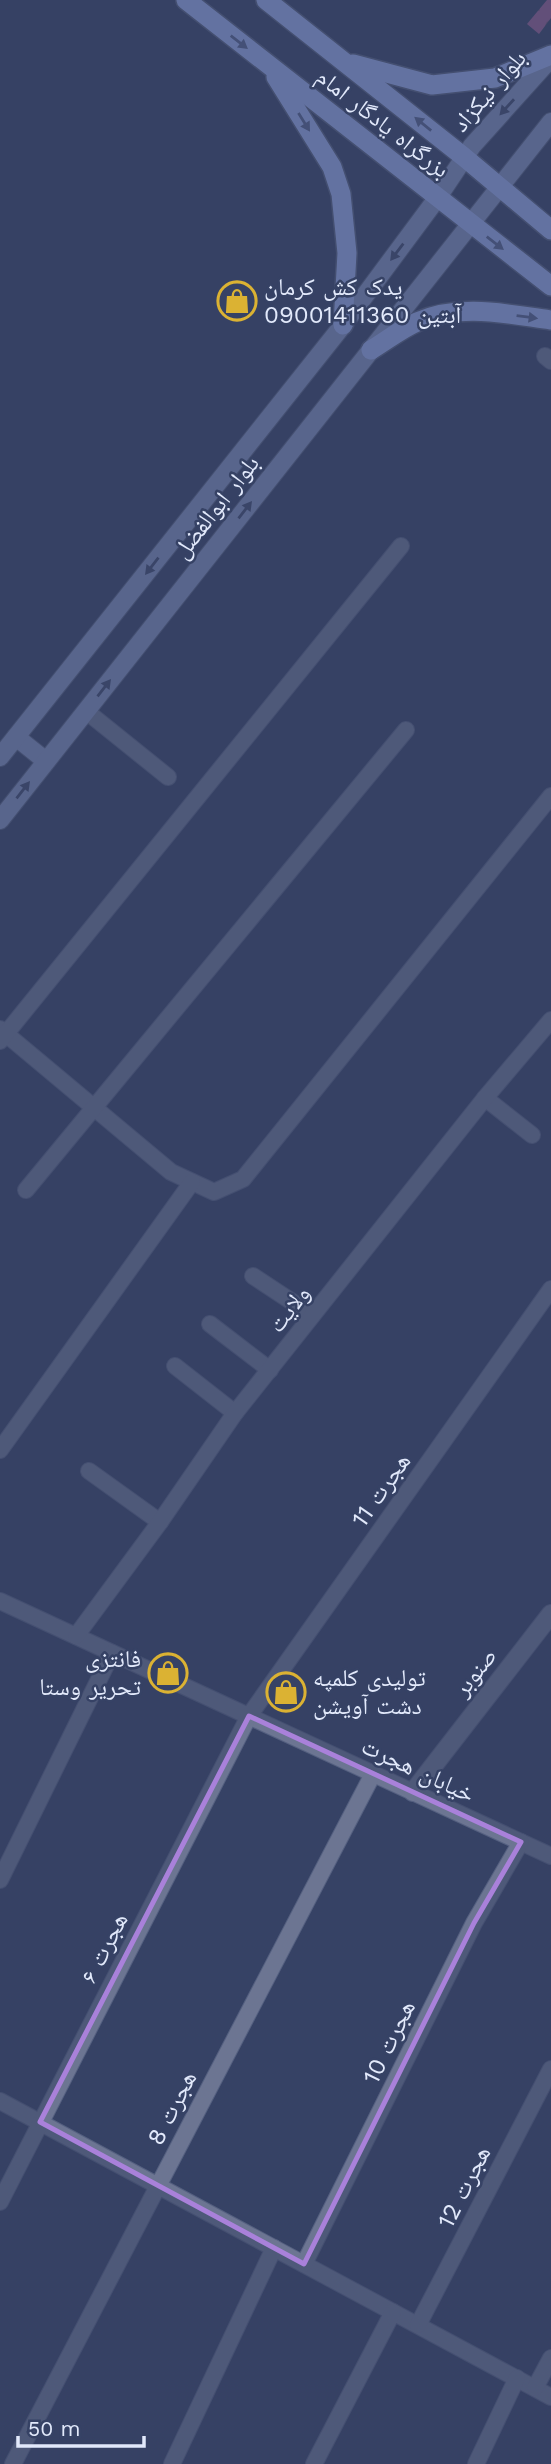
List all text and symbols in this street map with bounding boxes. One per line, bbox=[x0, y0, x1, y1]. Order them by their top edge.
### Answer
one-way arrow bbox=[231, 34, 248, 49]
street label: بلوار نیکزاد bbox=[446, 45, 532, 137]
street label: بزرگراه یادگار امام bbox=[310, 62, 455, 185]
one-way arrow bbox=[499, 98, 515, 116]
one-way arrow bbox=[297, 112, 310, 131]
one-way arrow bbox=[415, 117, 432, 132]
one-way arrow bbox=[486, 236, 505, 250]
one-way arrow bbox=[391, 243, 405, 261]
place label: یدک کش کرمان آبتین 09001411360 bbox=[264, 273, 462, 329]
shop icon: یدک کش کرمان آبتین 09001411360 bbox=[216, 280, 258, 322]
one-way arrow bbox=[517, 311, 539, 322]
street label: بلوار ابوالفضل bbox=[167, 450, 265, 564]
one-way arrow bbox=[237, 501, 251, 519]
one-way arrow bbox=[144, 557, 159, 575]
one-way arrow bbox=[96, 680, 111, 698]
one-way arrow bbox=[15, 782, 30, 799]
street label: ولایت bbox=[262, 1280, 316, 1338]
street label: هجرت 11 bbox=[346, 1448, 416, 1532]
street label: صنوبر bbox=[447, 1642, 502, 1702]
place label: فانتزی تحریر وستا bbox=[39, 1645, 141, 1701]
shop icon: فانتزی تحریر وستا bbox=[147, 1652, 189, 1694]
place label: تولیدی کلمپه دشت آویشن bbox=[313, 1664, 426, 1720]
shop icon: تولیدی کلمپه دشت آویشن bbox=[265, 1671, 307, 1713]
street label: خیابان هجرت bbox=[357, 1732, 479, 1808]
street label: هجرت ۶ bbox=[74, 1908, 134, 1988]
street label: هجرت 10 bbox=[357, 1996, 421, 2088]
street label: هجرت 8 bbox=[142, 2066, 202, 2150]
street label: هجرت 12 bbox=[432, 2141, 496, 2233]
scale bar bbox=[18, 2404, 144, 2448]
text: 50 m bbox=[28, 2416, 80, 2441]

